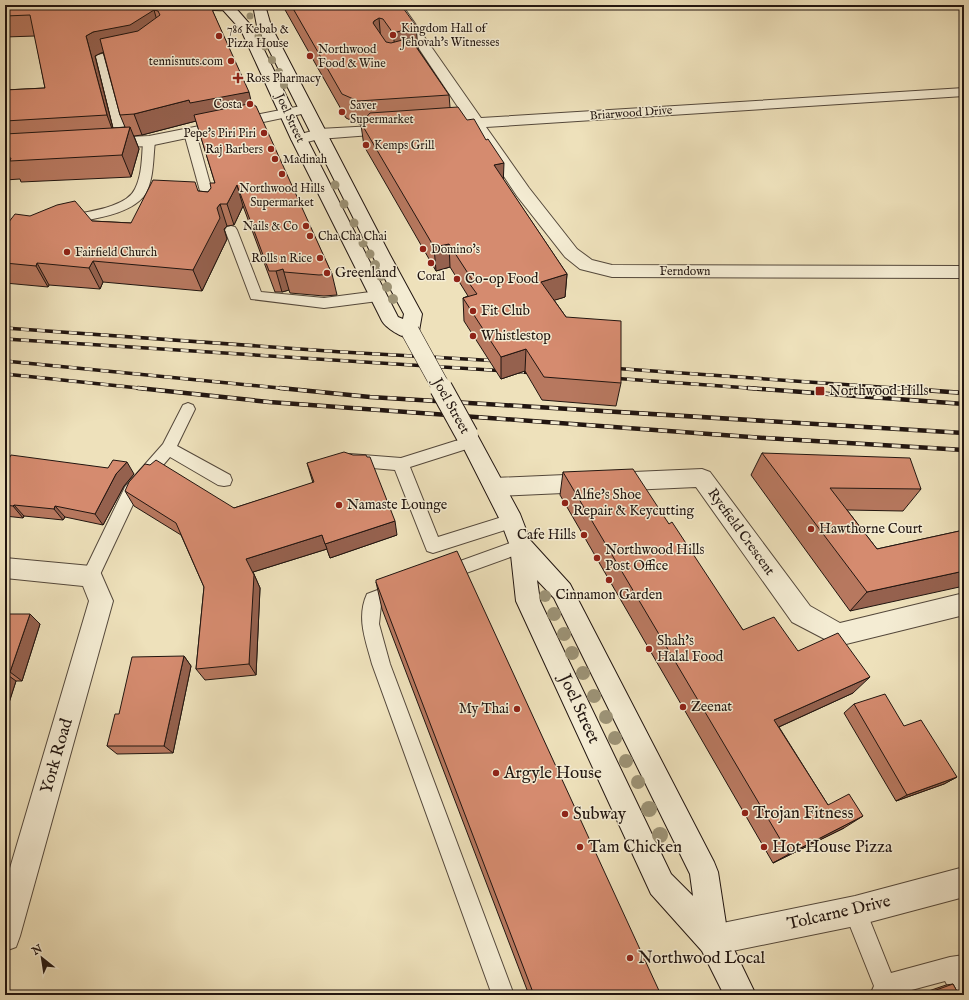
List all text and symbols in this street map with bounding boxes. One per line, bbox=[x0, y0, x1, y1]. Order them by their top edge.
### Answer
place label: Kingdom Hall of Jehovah's Witnesses bbox=[399, 21, 500, 51]
place label: 786 Kebab & Pizza House bbox=[227, 22, 289, 51]
marker: Kingdom Hall of Jehovah's Witnesses bbox=[388, 30, 398, 40]
marker: 786 Kebab & Pizza House bbox=[214, 31, 224, 41]
place label: Northwood Food & Wine bbox=[318, 42, 386, 71]
marker: Northwood Food & Wine bbox=[305, 51, 315, 61]
place label: tennisnuts.com bbox=[149, 54, 223, 69]
marker: tennisnuts.com bbox=[226, 56, 236, 66]
place label: Ross Pharmacy bbox=[246, 71, 321, 86]
marker: Ross Pharmacy bbox=[233, 73, 243, 83]
street label: Joel Street bbox=[270, 89, 308, 145]
place label: Costa bbox=[213, 97, 243, 112]
place label: Saver Supermarket bbox=[350, 98, 414, 128]
marker: Costa bbox=[245, 99, 255, 109]
street label: Briarwood Drive bbox=[589, 103, 673, 123]
marker: Saver Supermarket bbox=[337, 107, 347, 117]
place label: Pepe's Piri Piri bbox=[183, 126, 256, 142]
marker: Pepe's Piri Piri bbox=[259, 128, 269, 138]
place label: Kemps Grill bbox=[374, 138, 435, 154]
marker: Kemps Grill bbox=[361, 140, 371, 150]
place label: Raj Barbers bbox=[205, 142, 263, 157]
marker: Raj Barbers bbox=[266, 144, 276, 154]
place label: Madinah bbox=[283, 152, 328, 167]
marker: Madinah bbox=[270, 154, 280, 164]
marker: Northwood Hills Supermarket bbox=[277, 169, 287, 179]
place label: Northwood Hills Supermarket bbox=[239, 181, 325, 211]
place label: Nails & Co bbox=[243, 219, 299, 234]
marker: Nails & Co bbox=[301, 221, 311, 231]
place label: Cha Cha Chai bbox=[318, 229, 387, 244]
marker: Cha Cha Chai bbox=[305, 231, 315, 241]
place label: Domino's bbox=[431, 242, 480, 257]
marker: Domino's bbox=[418, 244, 428, 254]
place label: Fairfield Church bbox=[75, 245, 158, 260]
marker: Fairfield Church bbox=[62, 247, 72, 257]
place label: Rolls n Rice bbox=[251, 251, 312, 266]
marker: Rolls n Rice bbox=[315, 253, 325, 263]
marker: Coral bbox=[426, 258, 436, 268]
place label: Greenland bbox=[335, 264, 397, 282]
street label: Ferndown bbox=[660, 264, 711, 279]
marker: Greenland bbox=[322, 268, 332, 278]
place label: Coral bbox=[417, 269, 446, 284]
place label: Co-op Food bbox=[465, 270, 539, 288]
marker: Co-op Food bbox=[452, 274, 462, 284]
place label: Fit Club bbox=[481, 302, 530, 320]
marker: Fit Club bbox=[468, 306, 478, 316]
place label: Whistlestop bbox=[481, 327, 551, 345]
marker: Whistlestop bbox=[468, 331, 478, 341]
street label: Joel Street bbox=[427, 373, 474, 437]
place label: Northwood Hills bbox=[829, 382, 929, 400]
marker: Northwood Hills bbox=[814, 385, 826, 397]
street label: Ryefield Crescent bbox=[703, 485, 779, 579]
place label: Alfie's Shoe Repair & Keycutting bbox=[572, 486, 694, 520]
place label: Namaste Lounge bbox=[347, 496, 448, 514]
marker: Alfie's Shoe Repair & Keycutting bbox=[560, 498, 570, 508]
marker: Namaste Lounge bbox=[334, 500, 344, 510]
place label: Hawthorne Court bbox=[819, 520, 923, 538]
marker: Hawthorne Court bbox=[806, 524, 816, 534]
place label: Cafe Hills bbox=[517, 526, 576, 544]
marker: Cafe Hills bbox=[579, 530, 589, 540]
place label: Northwood Hills Post Office bbox=[605, 541, 705, 575]
marker: Northwood Hills Post Office bbox=[592, 553, 602, 563]
marker: Cinnamon Garden bbox=[604, 575, 614, 585]
place label: Cinnamon Garden bbox=[555, 586, 663, 604]
place label: Shah's Halal Food bbox=[657, 632, 724, 666]
marker: Shah's Halal Food bbox=[644, 644, 654, 654]
street label: Joel Street bbox=[553, 669, 604, 747]
place label: Zeenat bbox=[691, 698, 732, 716]
place label: My Thai bbox=[459, 700, 509, 718]
marker: Zeenat bbox=[678, 702, 688, 712]
marker: My Thai bbox=[512, 704, 522, 714]
street label: York Road bbox=[36, 715, 78, 796]
place label: Argyle House bbox=[503, 763, 602, 784]
marker: Argyle House bbox=[491, 768, 501, 778]
place label: Trojan Fitness bbox=[753, 803, 854, 824]
place label: Subway bbox=[573, 804, 627, 825]
marker: Trojan Fitness bbox=[740, 808, 750, 818]
marker: Subway bbox=[560, 809, 570, 819]
place label: Tam Chicken bbox=[588, 837, 682, 858]
place label: Hot House Pizza bbox=[772, 837, 893, 858]
marker: Tam Chicken bbox=[575, 842, 585, 852]
marker: Hot House Pizza bbox=[759, 842, 769, 852]
street label: Tolcarne Drive bbox=[785, 891, 893, 935]
north arrow bbox=[22, 938, 62, 978]
text: N bbox=[29, 942, 46, 959]
place label: Northwood Local bbox=[638, 948, 765, 969]
marker: Northwood Local bbox=[625, 953, 635, 963]

